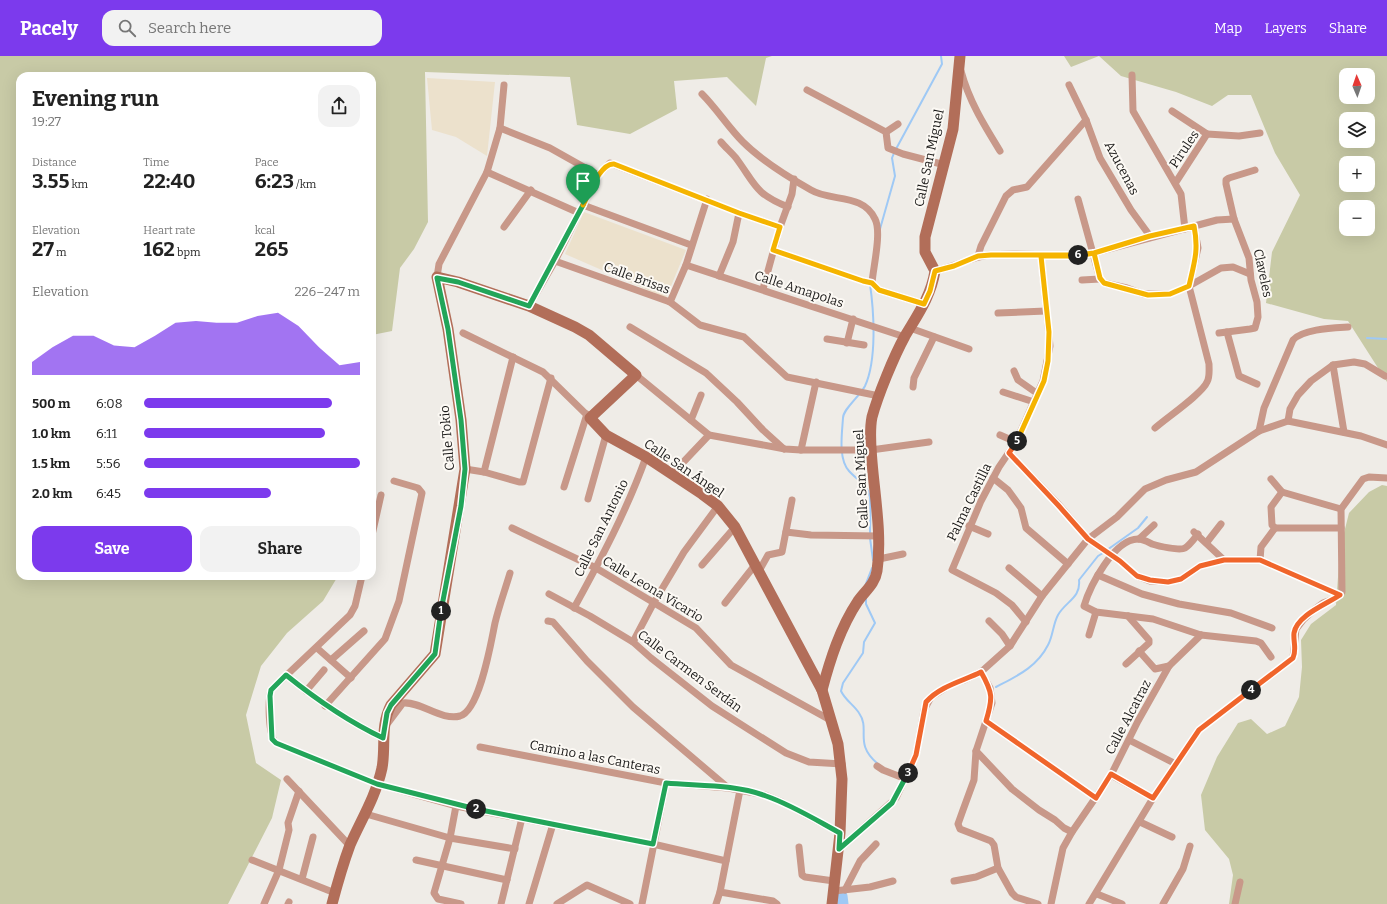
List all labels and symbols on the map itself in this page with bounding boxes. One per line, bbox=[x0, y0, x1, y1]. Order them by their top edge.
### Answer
north arrow bbox=[1339, 68, 1375, 104]
street label: Calle San Miguel bbox=[911, 108, 947, 208]
street label: Pirules bbox=[1166, 127, 1202, 171]
street label: Azucenas bbox=[1102, 139, 1142, 197]
pin bbox=[566, 164, 600, 205]
pin: 6 bbox=[1068, 245, 1088, 265]
street label: Claveles bbox=[1251, 247, 1275, 299]
street label: Calle Brisas bbox=[602, 259, 672, 297]
street label: Calle Amapolas bbox=[752, 267, 846, 311]
street label: Calle Tokio bbox=[437, 405, 457, 471]
street label: Calle San Miguel bbox=[851, 429, 871, 529]
pin: 5 bbox=[1007, 431, 1027, 451]
street label: Calle San Ángel bbox=[641, 436, 727, 500]
street label: Palma Castilla bbox=[944, 461, 994, 543]
street label: Calle San Antonio bbox=[571, 477, 631, 579]
street label: Calle Leona Vicario bbox=[600, 553, 706, 625]
pin: 1 bbox=[431, 601, 451, 621]
street label: Calle Carmen Serdán bbox=[635, 627, 746, 716]
street label: Calle Alcatraz bbox=[1102, 677, 1154, 757]
pin: 4 bbox=[1241, 680, 1261, 700]
street label: Camino a las Canteras bbox=[528, 737, 662, 777]
pin: 3 bbox=[898, 763, 918, 783]
pin: 2 bbox=[466, 799, 486, 819]

